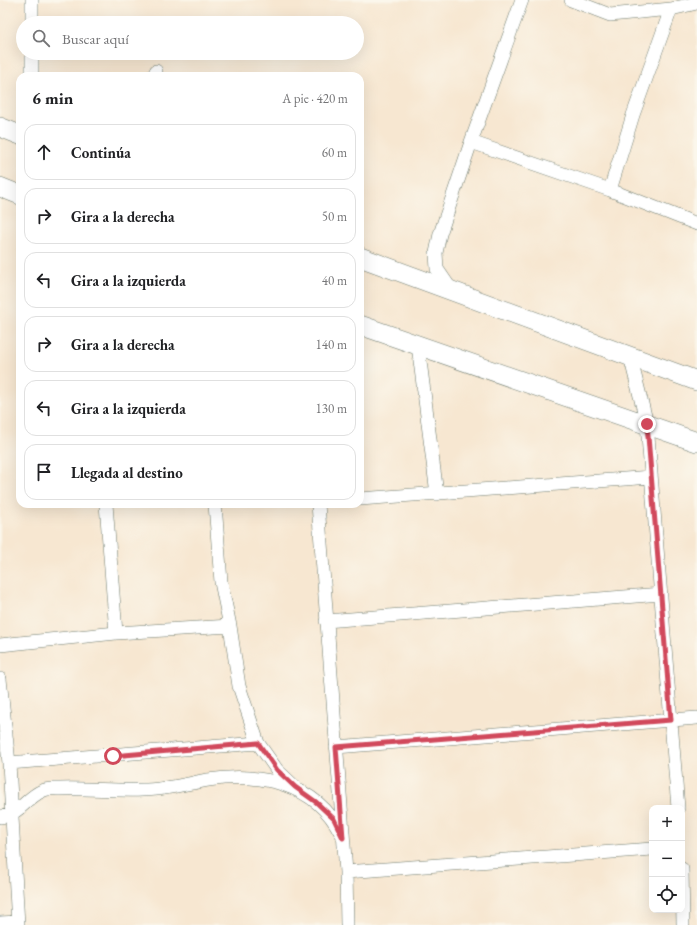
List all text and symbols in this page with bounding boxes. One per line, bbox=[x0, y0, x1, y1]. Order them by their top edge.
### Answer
search box bbox=[16, 16, 364, 60]
icon: search bbox=[30, 27, 52, 49]
text: Buscar aquí bbox=[62, 29, 129, 48]
text: 6 min bbox=[32, 87, 73, 109]
text: A pie · 420 m bbox=[282, 90, 348, 107]
icon: ahead bbox=[33, 141, 55, 163]
text: Continúa bbox=[71, 143, 131, 162]
text: 60 m bbox=[322, 144, 347, 161]
icon: right bbox=[33, 205, 55, 227]
text: Gira a la derecha bbox=[71, 207, 175, 226]
text: 50 m bbox=[322, 208, 347, 225]
icon: left bbox=[33, 269, 55, 291]
text: Gira a la izquierda bbox=[71, 271, 186, 290]
text: 40 m bbox=[322, 272, 347, 289]
icon: right bbox=[33, 333, 55, 355]
text: Gira a la derecha bbox=[71, 335, 175, 354]
text: 140 m bbox=[316, 336, 347, 353]
icon: left bbox=[33, 397, 55, 419]
text: Gira a la izquierda bbox=[71, 399, 186, 418]
text: 130 m bbox=[316, 400, 347, 417]
route end bbox=[638, 415, 656, 433]
icon: arrive bbox=[33, 461, 55, 483]
text: Llegada al destino bbox=[71, 463, 183, 482]
route start bbox=[104, 747, 122, 765]
map controls bbox=[649, 805, 685, 913]
button: + bbox=[649, 805, 685, 841]
button: − bbox=[649, 841, 685, 877]
button: locate bbox=[649, 877, 685, 913]

